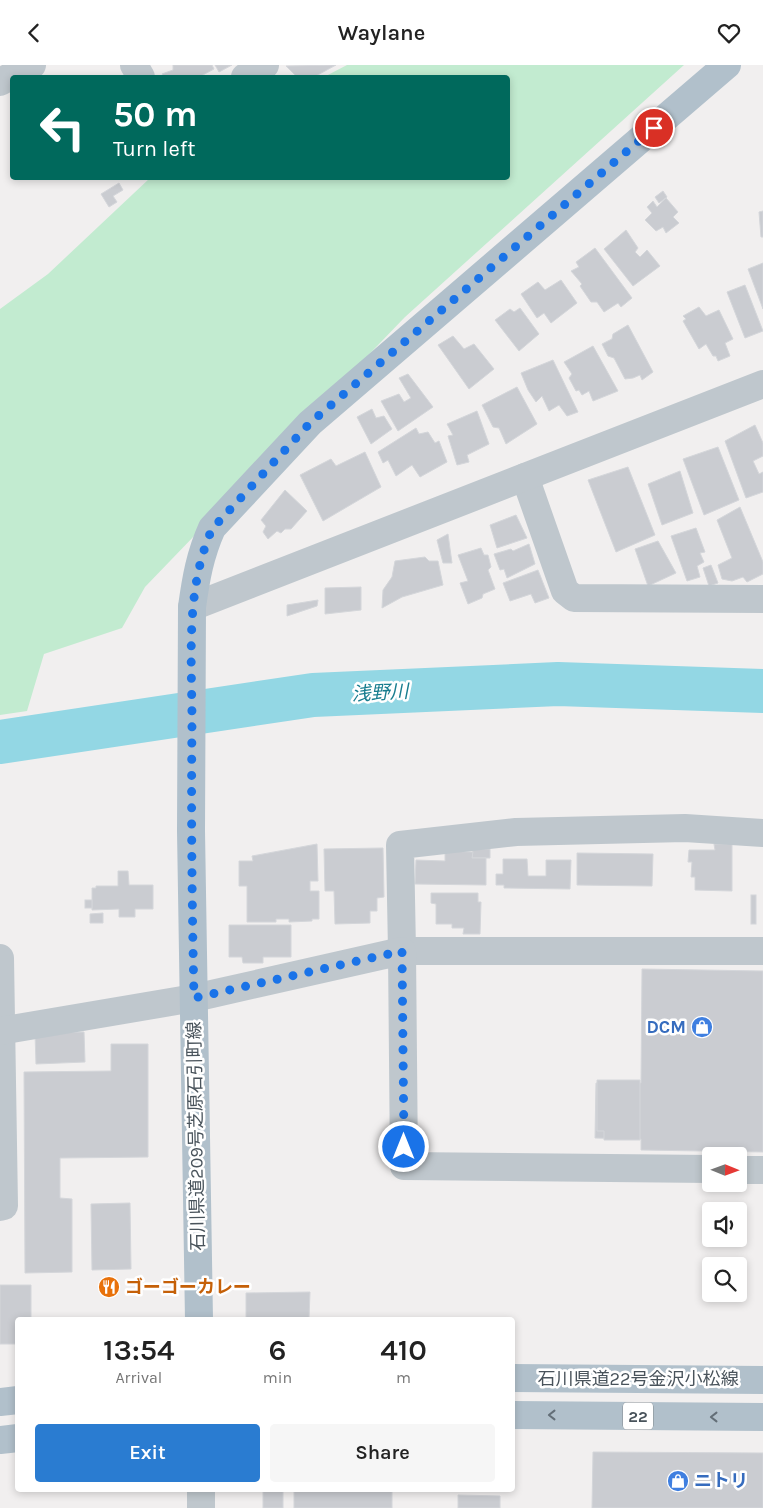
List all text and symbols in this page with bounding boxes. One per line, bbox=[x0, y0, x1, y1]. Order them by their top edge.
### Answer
icon: back bbox=[20, 19, 48, 47]
icon: heart bbox=[715, 19, 743, 47]
text: Waylane bbox=[338, 20, 425, 46]
text: 50 m bbox=[113, 94, 198, 135]
icon: left bbox=[30, 95, 95, 160]
pin bbox=[633, 107, 675, 149]
icon: arrive bbox=[640, 114, 668, 142]
text: Turn left bbox=[113, 136, 196, 162]
water label: 浅野川 bbox=[351, 680, 411, 705]
shop icon: DCM bbox=[690, 1015, 714, 1039]
place label: DCM bbox=[646, 1016, 686, 1038]
street label: 石川県道209号芝原石引町線 bbox=[183, 1021, 209, 1251]
position arrow bbox=[377, 1120, 429, 1172]
north arrow bbox=[702, 1147, 748, 1193]
map controls bbox=[702, 1147, 747, 1302]
button: sound bbox=[702, 1202, 747, 1247]
button: search bbox=[702, 1257, 747, 1302]
restaurant icon: ゴーゴーカレー bbox=[97, 1275, 121, 1299]
place label: ゴーゴーカレー bbox=[125, 1276, 251, 1298]
text: 13:54 bbox=[103, 1332, 175, 1368]
text: 6 bbox=[268, 1332, 286, 1368]
text: 410 bbox=[380, 1332, 427, 1368]
text: Arrival bbox=[115, 1368, 162, 1387]
text: min bbox=[263, 1368, 292, 1387]
text: m bbox=[396, 1368, 411, 1387]
street label: 石川県道22号金沢小松線 bbox=[538, 1368, 738, 1390]
road number: 22 bbox=[623, 1403, 653, 1429]
one-way arrow bbox=[548, 1410, 556, 1421]
one-way arrow bbox=[710, 1412, 718, 1422]
button: Exit bbox=[35, 1424, 260, 1482]
button: Share bbox=[270, 1424, 495, 1482]
shop icon: ニトリ bbox=[666, 1469, 690, 1493]
place label: ニトリ bbox=[694, 1470, 748, 1492]

